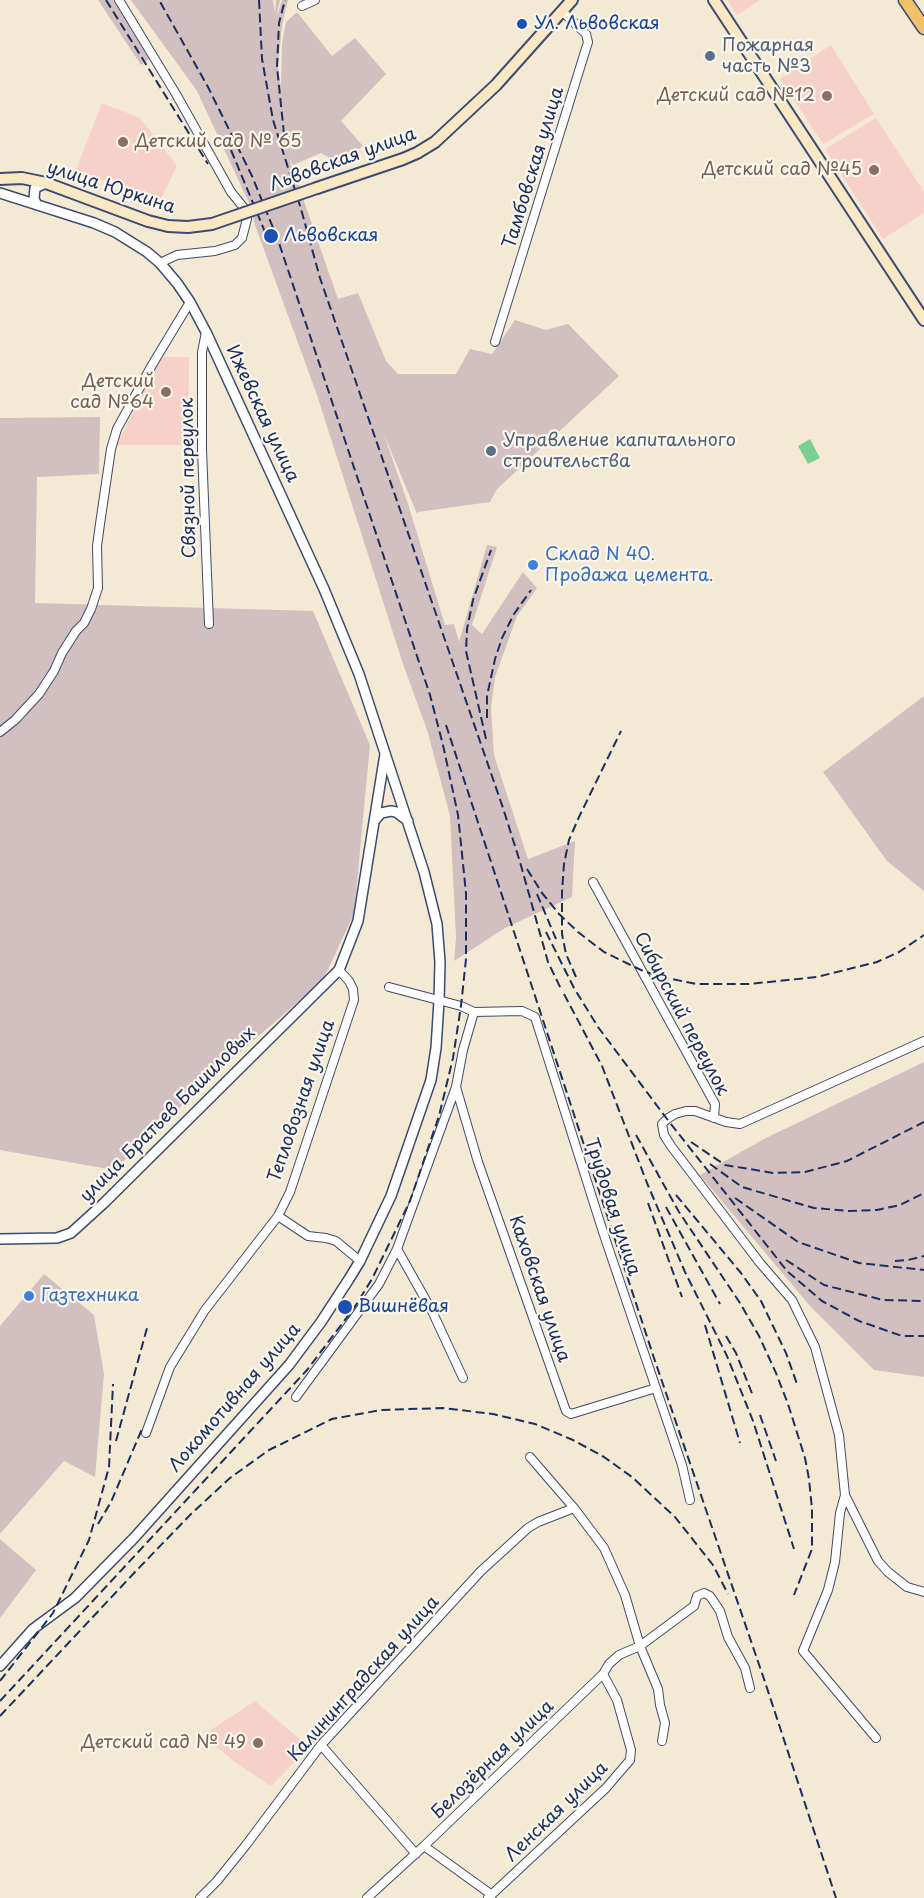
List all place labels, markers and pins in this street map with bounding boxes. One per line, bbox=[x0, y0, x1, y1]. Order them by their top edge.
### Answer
place label: Ул. Львовская bbox=[534, 13, 660, 35]
marker: Ул. Львовская bbox=[515, 17, 529, 31]
place label: Пожарная часть №3 bbox=[722, 35, 814, 78]
marker: Пожарная часть №3 bbox=[703, 49, 717, 63]
place label: Детский сад №12 bbox=[657, 85, 815, 107]
marker: Детский сад №12 bbox=[820, 89, 834, 103]
place label: Детский сад № 65 bbox=[135, 131, 301, 153]
marker: Детский сад № 65 bbox=[116, 135, 130, 149]
place label: Детский сад №45 bbox=[702, 159, 862, 181]
marker: Детский сад №45 bbox=[867, 163, 881, 177]
place label: Львовская bbox=[284, 225, 378, 247]
marker: Львовская bbox=[262, 227, 280, 245]
place label: Детский сад №64 bbox=[70, 371, 154, 413]
marker: Детский сад №64 bbox=[159, 385, 173, 399]
place label: Управление капитального строительства bbox=[503, 430, 736, 472]
marker: Управление капитального строительства bbox=[484, 444, 498, 458]
place label: Склад N 40. Продажа цемента. bbox=[545, 544, 714, 586]
marker: Склад N 40. Продажа цемента. bbox=[526, 558, 540, 572]
place label: Газтехника bbox=[41, 1285, 139, 1307]
marker: Газтехника bbox=[22, 1289, 36, 1303]
place label: Вишнёвая bbox=[358, 1296, 449, 1318]
marker: Вишнёвая bbox=[336, 1298, 354, 1316]
place label: Детский сад № 49 bbox=[81, 1732, 246, 1754]
marker: Детский сад № 49 bbox=[251, 1736, 265, 1750]

